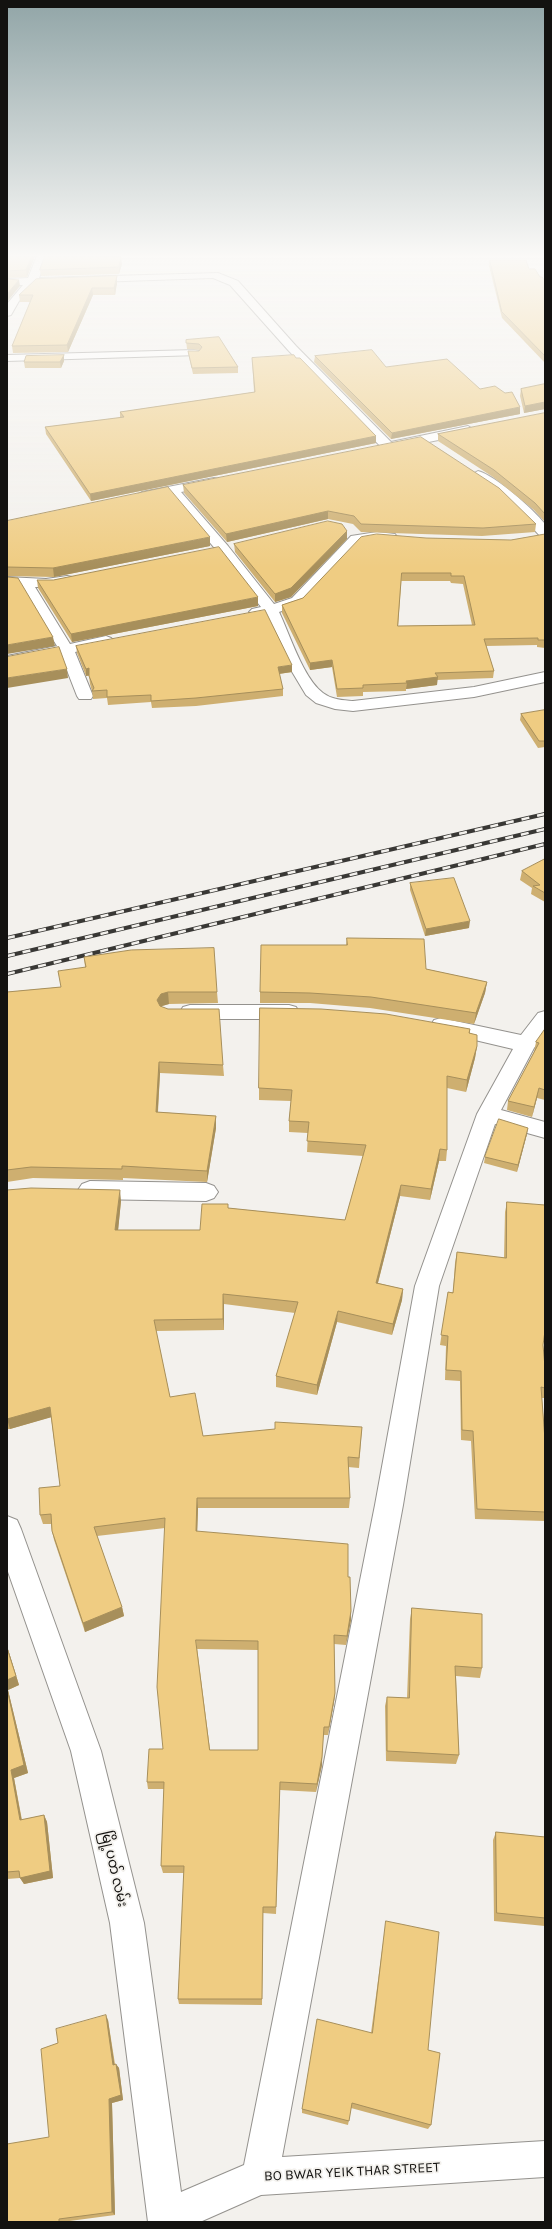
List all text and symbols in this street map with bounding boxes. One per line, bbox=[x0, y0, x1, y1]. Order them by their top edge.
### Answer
street label: မြို့ပတ် လမ်း bbox=[97, 1829, 131, 1909]
street label: BO BWAR YEIK THAR STREET bbox=[264, 2159, 440, 2185]

